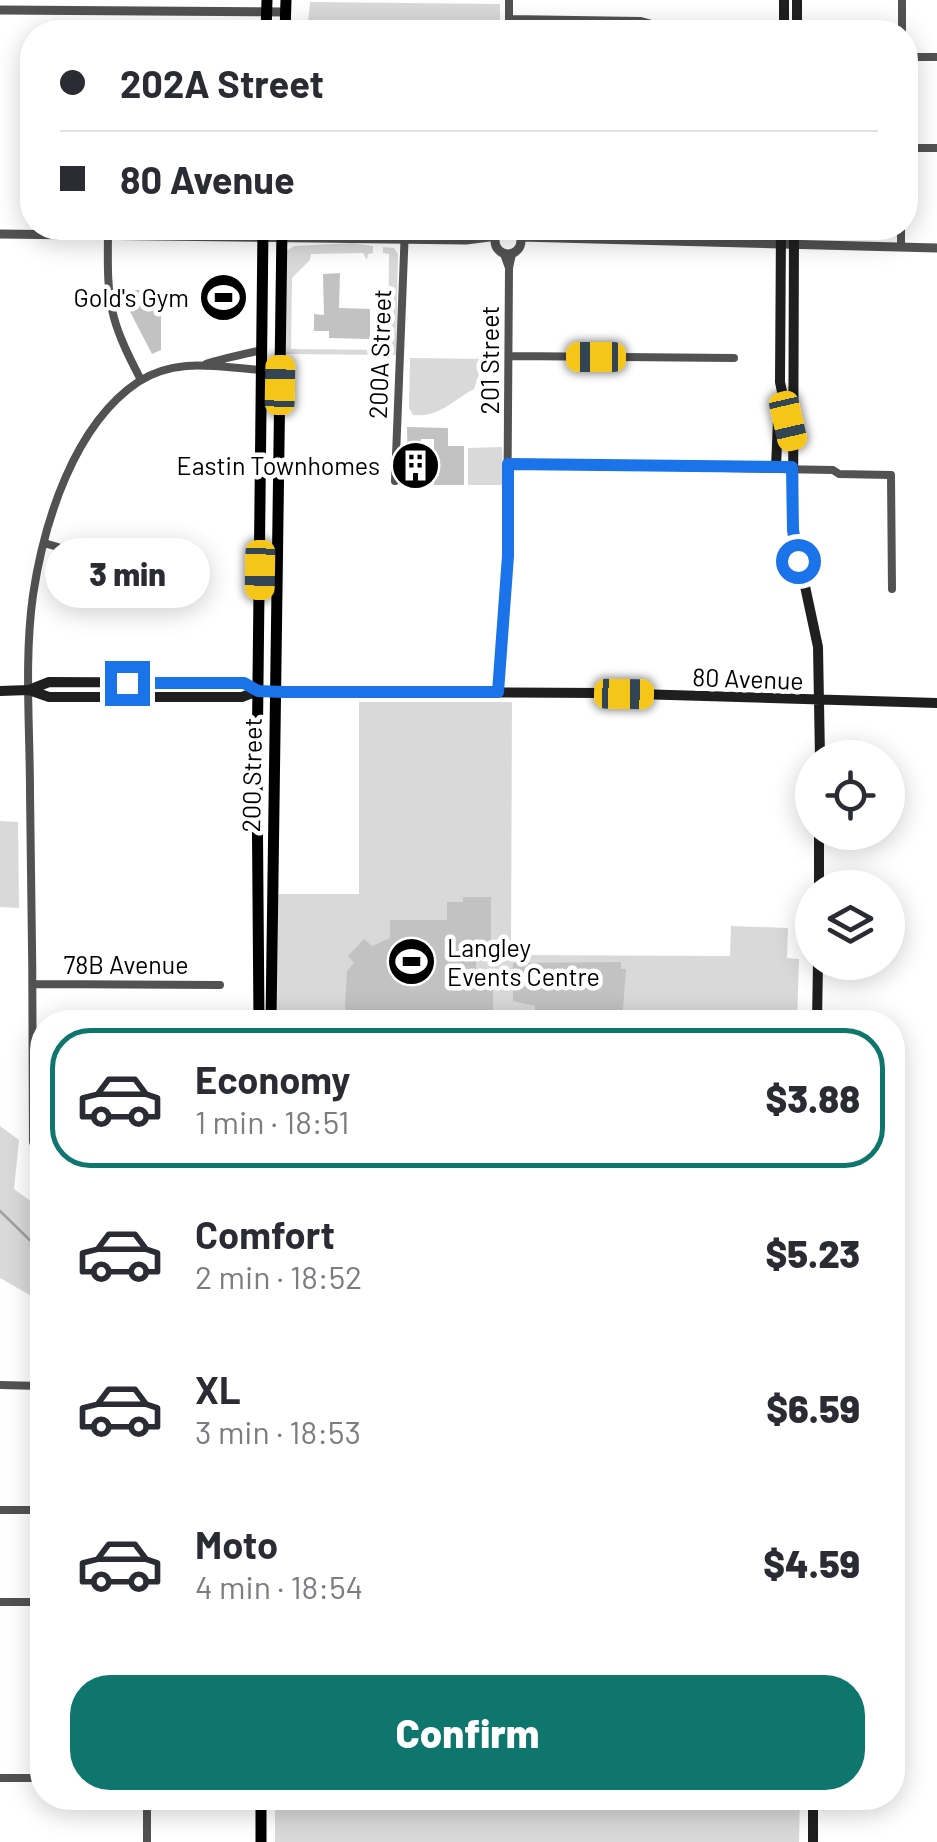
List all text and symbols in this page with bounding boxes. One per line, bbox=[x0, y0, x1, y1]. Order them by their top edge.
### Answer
text: 202A Street bbox=[120, 60, 324, 106]
text: 80 Avenue bbox=[120, 156, 295, 202]
sports icon: Gold's Gym bbox=[198, 271, 250, 323]
place label: Gold's Gym bbox=[73, 282, 189, 312]
street label: 200A Street bbox=[362, 288, 396, 420]
street label: 201 Street bbox=[474, 306, 504, 414]
car bbox=[566, 342, 626, 372]
car bbox=[264, 355, 296, 415]
car bbox=[767, 388, 809, 454]
building icon: Eastin Townhomes bbox=[389, 439, 441, 491]
place label: Eastin Townhomes bbox=[177, 450, 380, 480]
callout: 3 min bbox=[44, 538, 210, 608]
route start bbox=[776, 539, 821, 584]
car bbox=[244, 540, 276, 600]
text: 3 min bbox=[89, 554, 166, 592]
route end bbox=[105, 661, 150, 706]
street label: 80 Avenue bbox=[692, 661, 804, 695]
car bbox=[594, 678, 654, 710]
street label: 200 Street bbox=[235, 717, 267, 833]
map controls bbox=[795, 740, 905, 980]
button: locate bbox=[795, 740, 905, 850]
button: layers bbox=[795, 870, 905, 980]
place label: Langley Events Centre bbox=[447, 932, 600, 991]
sports icon: Langley Events Centre bbox=[386, 935, 438, 987]
street label: 78B Avenue bbox=[64, 949, 188, 979]
icon: car bbox=[75, 1053, 165, 1143]
text: Economy bbox=[195, 1056, 350, 1102]
text: $3.88 bbox=[765, 1075, 860, 1121]
text: 1 min · 18:51 bbox=[195, 1102, 349, 1140]
icon: car bbox=[75, 1208, 165, 1298]
text: Comfort bbox=[195, 1211, 335, 1257]
text: $5.23 bbox=[765, 1230, 860, 1276]
text: 2 min · 18:52 bbox=[195, 1257, 362, 1295]
icon: car bbox=[75, 1363, 165, 1453]
text: XL bbox=[195, 1366, 241, 1412]
text: $6.59 bbox=[766, 1385, 860, 1431]
text: 3 min · 18:53 bbox=[195, 1412, 361, 1450]
icon: car bbox=[75, 1518, 165, 1608]
text: Moto bbox=[195, 1521, 278, 1567]
text: $4.59 bbox=[763, 1540, 860, 1586]
text: 4 min · 18:54 bbox=[195, 1567, 363, 1605]
button: Confirm bbox=[70, 1675, 865, 1790]

